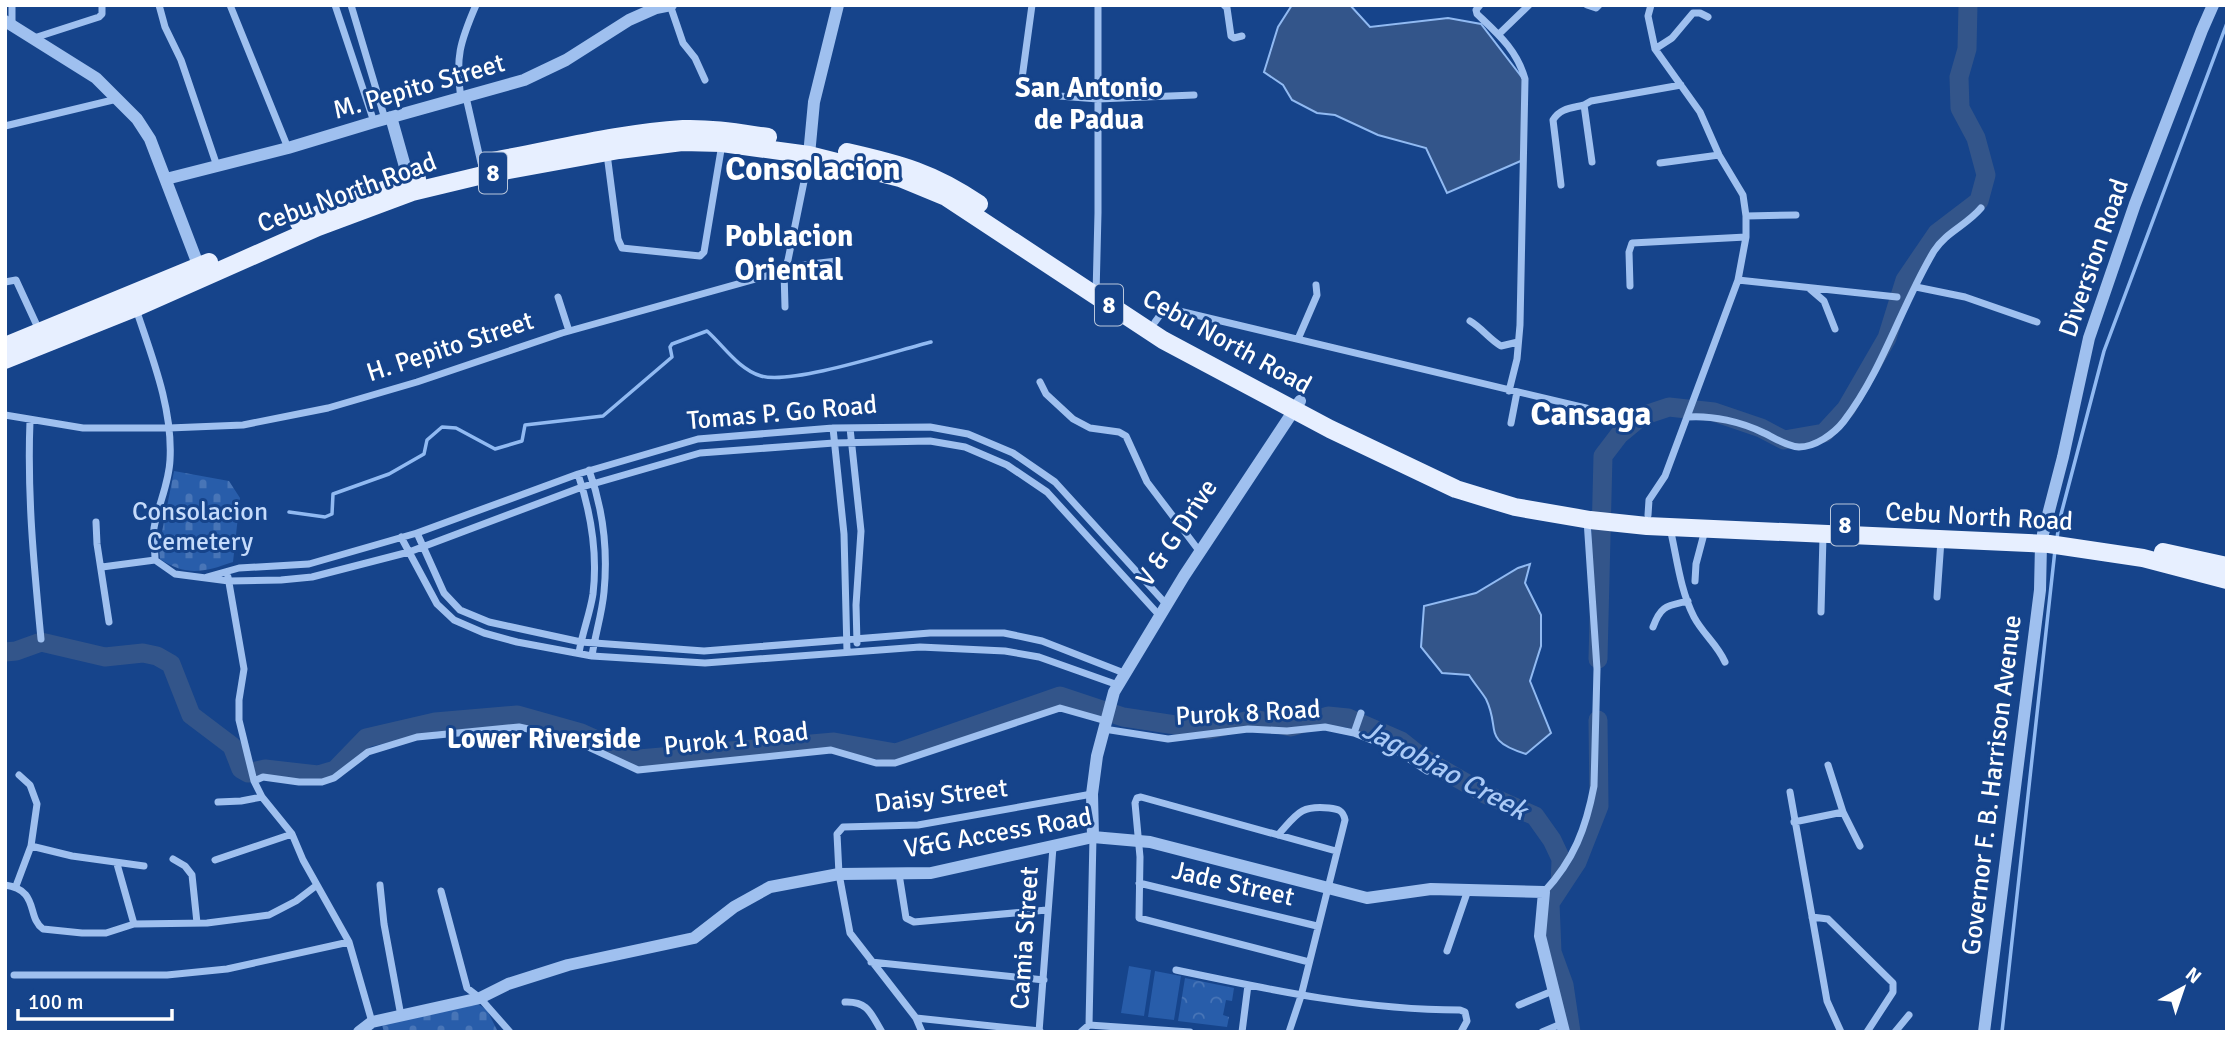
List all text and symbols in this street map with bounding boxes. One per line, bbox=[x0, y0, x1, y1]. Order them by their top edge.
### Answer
street label: M. Pepito Street bbox=[329, 47, 509, 127]
district label: San Antonio de Padua bbox=[1015, 71, 1163, 137]
street label: Cebu North Road bbox=[253, 146, 441, 240]
district label: Consolacion bbox=[725, 149, 901, 190]
road number: 8 bbox=[479, 153, 507, 194]
street label: Diversion Road bbox=[2052, 175, 2136, 341]
district label: Poblacion Oriental bbox=[725, 218, 853, 289]
street label: Cebu North Road bbox=[1137, 282, 1317, 402]
road number: 8 bbox=[1095, 284, 1123, 326]
street label: H. Pepito Street bbox=[362, 305, 538, 389]
street label: Tomas P. Go Road bbox=[686, 389, 878, 437]
district label: Cansaga bbox=[1530, 394, 1652, 435]
street label: V & G Drive bbox=[1129, 473, 1225, 593]
park label: Consolacion Cemetery bbox=[132, 496, 268, 558]
street label: Cebu North Road bbox=[1884, 496, 2074, 538]
road number: 8 bbox=[1831, 504, 1859, 546]
street label: Governor F. B. Harrison Avenue bbox=[1955, 613, 2029, 957]
street label: Purok 8 Road bbox=[1175, 693, 1321, 733]
water label: Jagobiao Creek bbox=[1357, 712, 1536, 829]
street label: Purok 1 Road bbox=[662, 715, 810, 763]
district label: Lower Riverside bbox=[447, 722, 641, 756]
street label: Daisy Street bbox=[873, 772, 1009, 820]
street label: V&G Access Road bbox=[902, 801, 1094, 865]
street label: Jade Street bbox=[1169, 854, 1297, 914]
street label: Camia Street bbox=[1004, 865, 1046, 1011]
north arrow bbox=[2148, 953, 2218, 1023]
text: N bbox=[2181, 962, 2206, 989]
scale bar bbox=[18, 978, 172, 1022]
text: 100 m bbox=[28, 989, 83, 1015]

